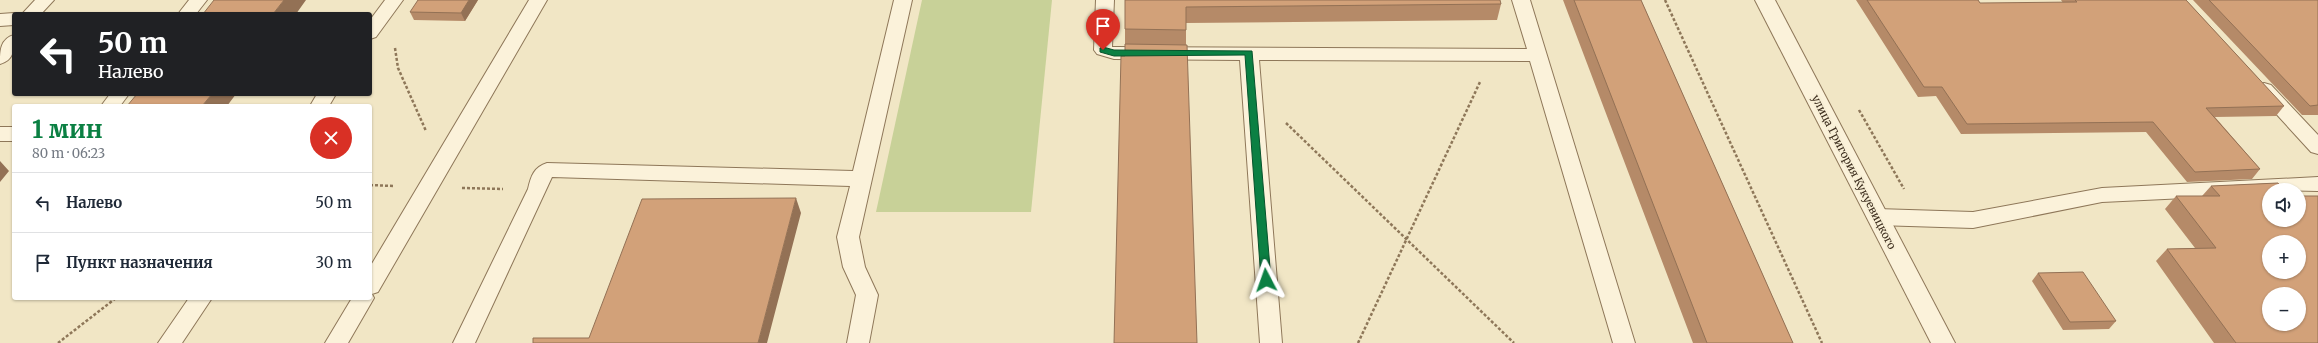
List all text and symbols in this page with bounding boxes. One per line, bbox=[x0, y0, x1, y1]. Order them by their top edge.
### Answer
pin bbox=[1086, 9, 1120, 50]
icon: arrive bbox=[1092, 15, 1114, 37]
text: 50 m bbox=[98, 25, 167, 61]
icon: left bbox=[32, 28, 84, 80]
text: Налево bbox=[98, 60, 164, 83]
street label: улица Григория Кукуевицкого bbox=[1809, 92, 1899, 252]
text: 1 мин bbox=[32, 114, 103, 145]
button: close bbox=[310, 117, 352, 159]
text: 80 m · 06:23 bbox=[32, 145, 105, 162]
map controls bbox=[2262, 183, 2306, 331]
button: sound bbox=[2262, 183, 2306, 227]
icon: left bbox=[32, 192, 54, 214]
text: Налево bbox=[66, 193, 122, 212]
text: 50 m bbox=[315, 193, 352, 212]
button: + bbox=[2262, 235, 2306, 279]
icon: arrive bbox=[32, 252, 54, 274]
text: Пункт назначения bbox=[66, 253, 213, 272]
text: 30 m bbox=[315, 253, 352, 272]
position arrow bbox=[1245, 259, 1287, 301]
button: − bbox=[2262, 287, 2306, 331]

